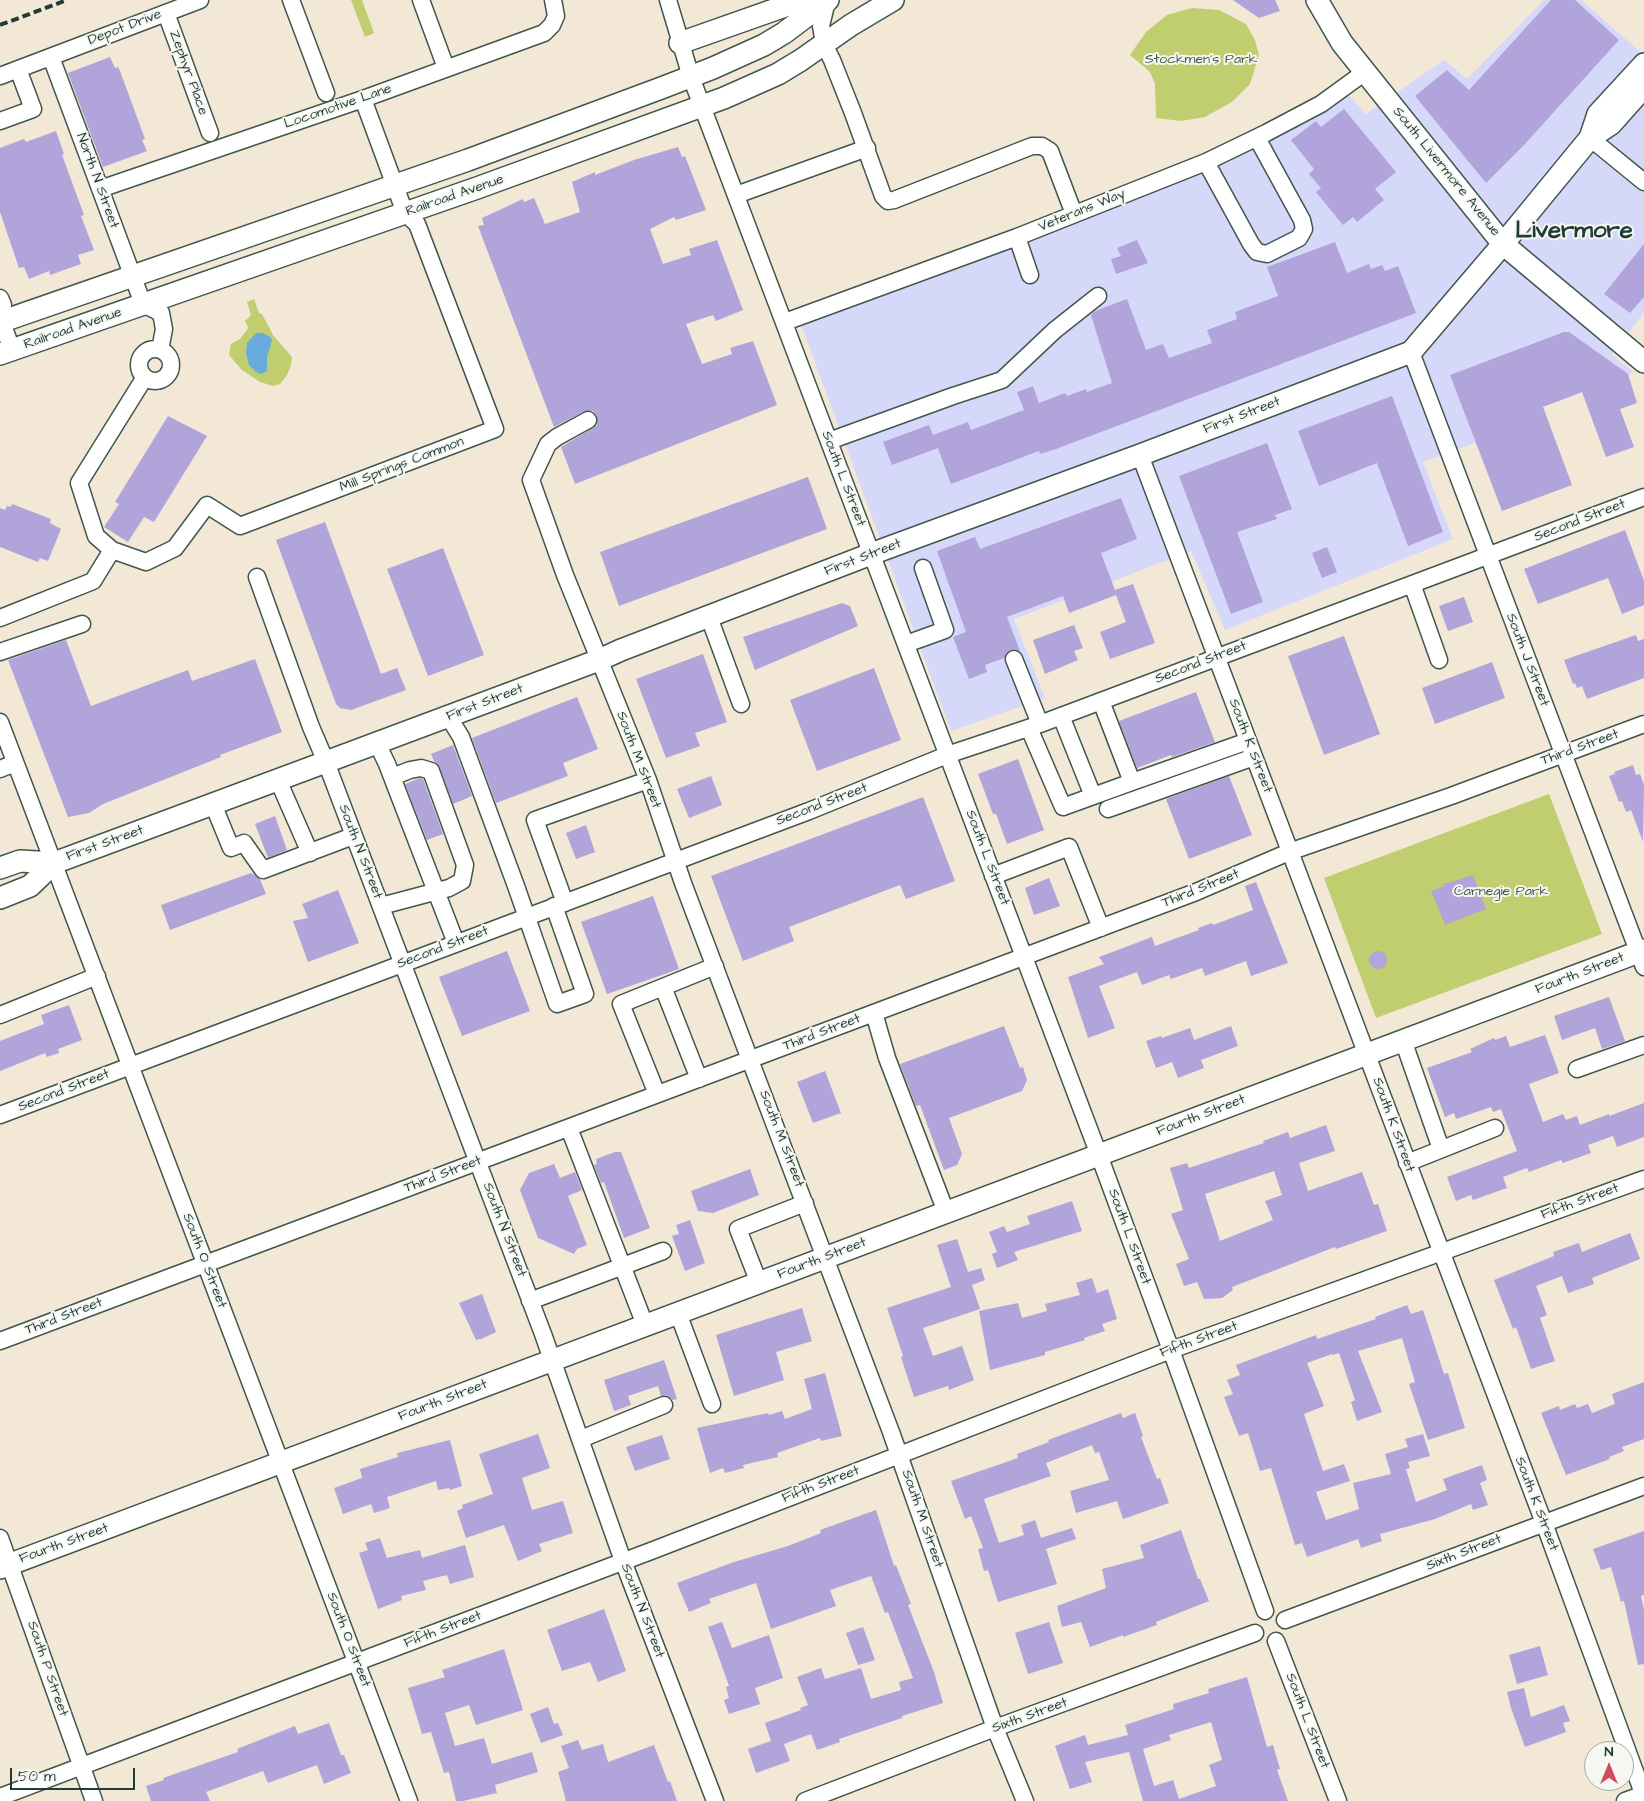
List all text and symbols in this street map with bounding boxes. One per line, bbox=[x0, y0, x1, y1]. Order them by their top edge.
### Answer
street label: Depot Drive bbox=[86, 6, 164, 50]
street label: Zephyr Place bbox=[165, 28, 211, 118]
park label: Stockmen's Park bbox=[1145, 52, 1257, 68]
street label: Locomotive Lane bbox=[282, 81, 394, 133]
street label: South Livermore Avenue bbox=[1389, 104, 1503, 240]
street label: North N Street bbox=[72, 131, 122, 231]
street label: Railroad Avenue bbox=[404, 171, 506, 221]
street label: Veterans Way bbox=[1036, 186, 1128, 236]
district label: Livermore bbox=[1515, 218, 1633, 246]
street label: Railroad Avenue bbox=[22, 304, 124, 354]
street label: First Street bbox=[1201, 394, 1283, 438]
street label: South L Street bbox=[817, 429, 869, 529]
street label: Mill Springs Common bbox=[338, 434, 466, 496]
street label: Second Street bbox=[1532, 496, 1628, 546]
street label: First Street bbox=[822, 536, 904, 580]
street label: South J Street bbox=[1502, 611, 1552, 709]
street label: Second Street bbox=[1153, 638, 1249, 688]
street label: First Street bbox=[444, 681, 526, 725]
street label: South K Street bbox=[1224, 697, 1276, 795]
street label: South M Street bbox=[612, 709, 664, 811]
street label: Third Street bbox=[1539, 726, 1621, 770]
street label: Second Street bbox=[774, 780, 870, 830]
street label: South N Street bbox=[334, 802, 386, 902]
street label: South L Street bbox=[961, 808, 1013, 908]
street label: First Street bbox=[64, 822, 146, 866]
street label: Third Street bbox=[1160, 866, 1242, 912]
park label: Carnegie Park bbox=[1454, 884, 1548, 900]
street label: Second Street bbox=[395, 923, 491, 973]
street label: Fourth Street bbox=[1533, 949, 1627, 999]
street label: Third Street bbox=[781, 1011, 863, 1055]
street label: Second Street bbox=[16, 1066, 112, 1116]
street label: South K Street bbox=[1368, 1075, 1418, 1175]
street label: South M Street bbox=[755, 1088, 807, 1190]
street label: Fourth Street bbox=[1154, 1091, 1248, 1141]
street label: Third Street bbox=[402, 1153, 484, 1197]
street label: South N Street bbox=[478, 1180, 530, 1280]
street label: Fifth Street bbox=[1539, 1180, 1621, 1224]
street label: South L Street bbox=[1104, 1187, 1154, 1287]
street label: South O Street bbox=[178, 1211, 230, 1311]
street label: Fourth Street bbox=[775, 1234, 869, 1284]
street label: Third Street bbox=[23, 1295, 105, 1339]
street label: Fifth Street bbox=[1158, 1318, 1240, 1362]
street label: Fourth Street bbox=[396, 1376, 490, 1426]
street label: South K Street bbox=[1510, 1455, 1562, 1553]
street label: Fifth Street bbox=[780, 1463, 862, 1507]
street label: South M Street bbox=[897, 1468, 947, 1570]
street label: Fourth Street bbox=[17, 1520, 111, 1568]
street label: Sixth Street bbox=[1424, 1531, 1504, 1575]
street label: South N Street bbox=[616, 1561, 668, 1661]
street label: South O Street bbox=[322, 1590, 374, 1690]
street label: Fifth Street bbox=[402, 1608, 484, 1652]
street label: South P Street bbox=[23, 1619, 71, 1719]
street label: South L Street bbox=[1281, 1671, 1333, 1771]
street label: Sixth Street bbox=[990, 1695, 1070, 1737]
north arrow bbox=[1584, 1741, 1634, 1791]
text: N bbox=[1605, 1742, 1613, 1762]
scale bar bbox=[12, 1758, 138, 1790]
text: 50 m bbox=[18, 1766, 56, 1787]

